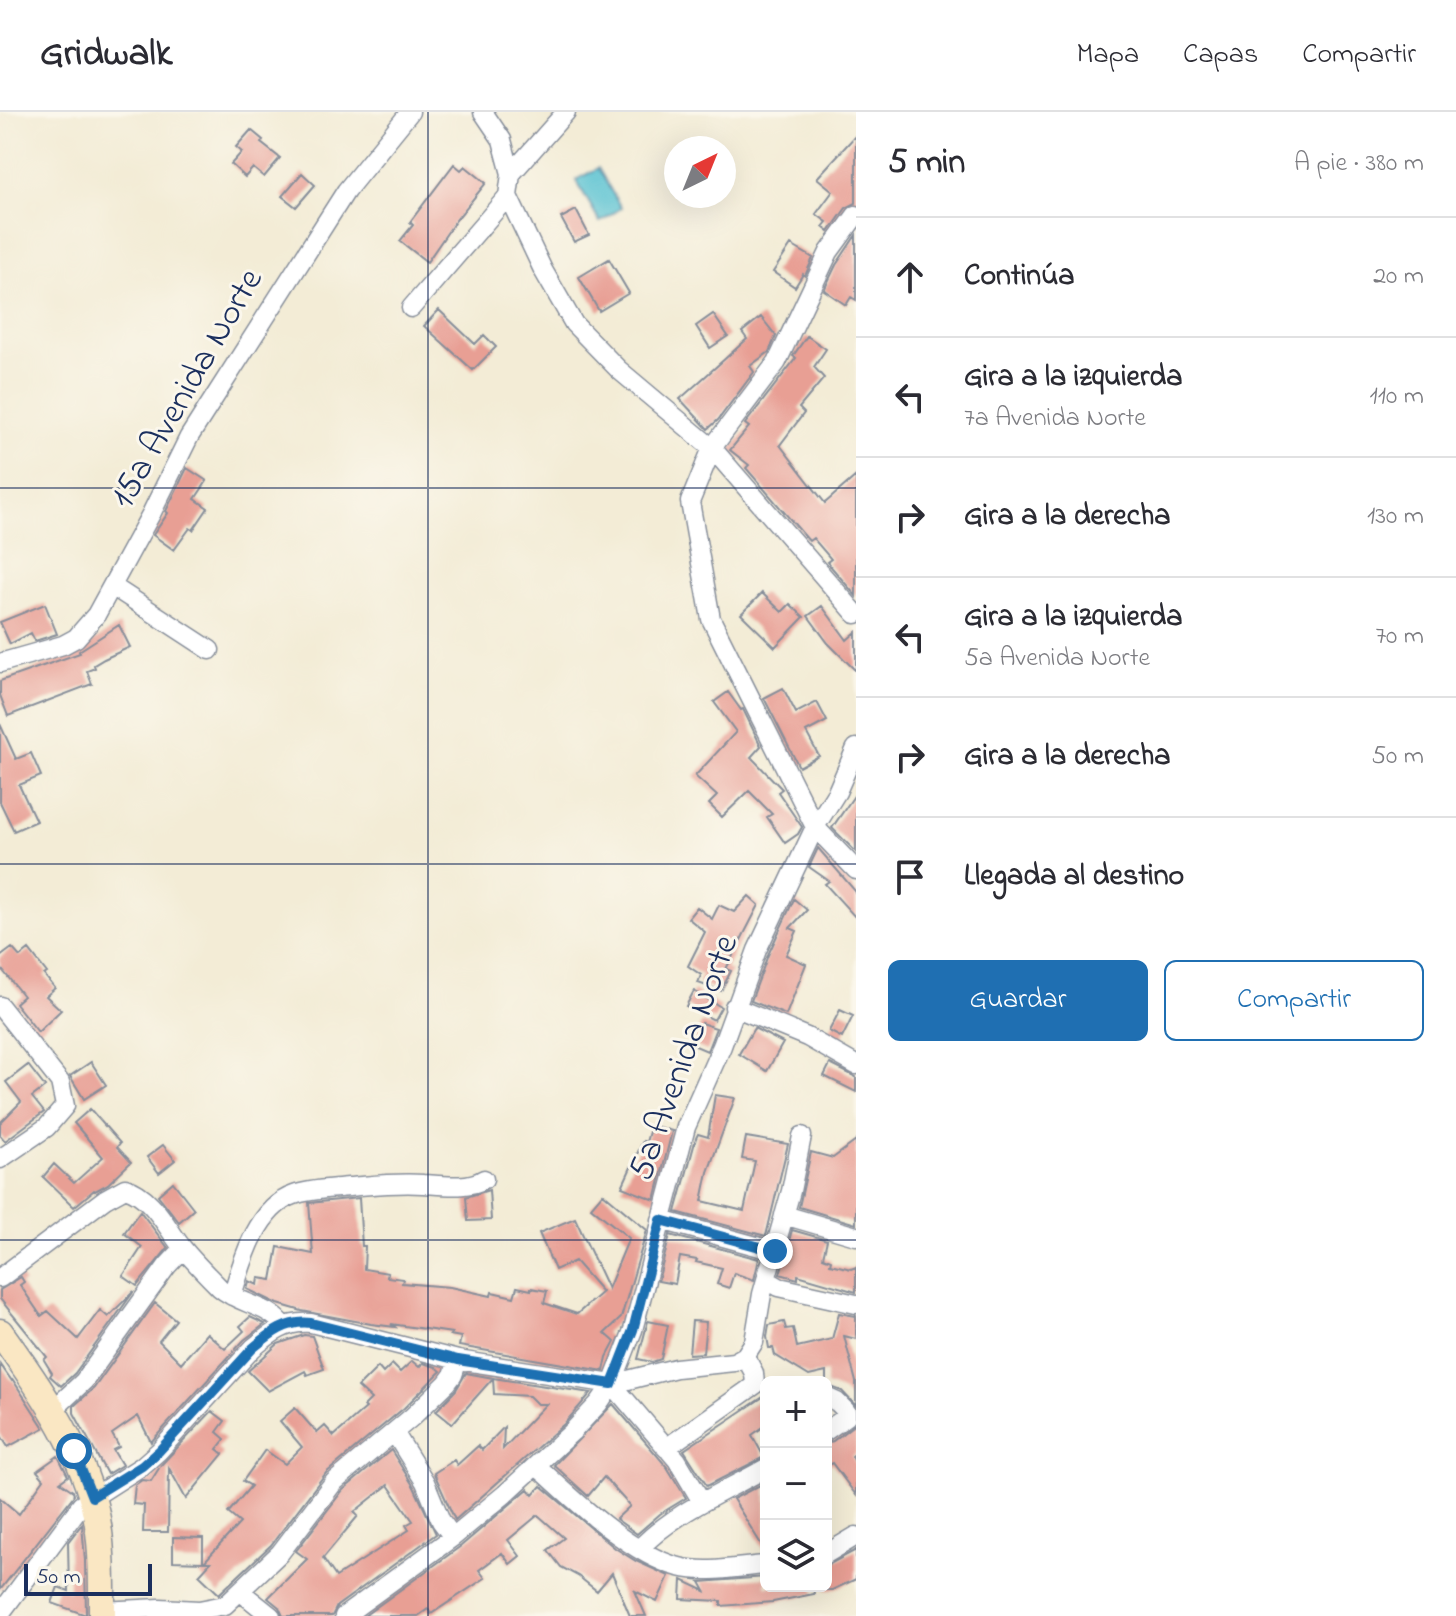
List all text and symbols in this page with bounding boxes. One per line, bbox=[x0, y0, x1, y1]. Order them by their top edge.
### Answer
text: Gridwalk bbox=[40, 27, 172, 83]
text: Mapa bbox=[1077, 35, 1139, 76]
text: Capas bbox=[1183, 35, 1258, 76]
text: Compartir bbox=[1302, 35, 1416, 76]
north arrow bbox=[664, 136, 736, 208]
text: 5 min bbox=[888, 139, 965, 189]
text: A pie · 380 m bbox=[1294, 145, 1424, 183]
icon: ahead bbox=[888, 255, 932, 299]
text: Continúa bbox=[964, 255, 1074, 299]
street label: 15a Avenida Norte bbox=[98, 258, 279, 519]
text: 20 m bbox=[1373, 258, 1424, 296]
text: Gira a la izquierda bbox=[964, 356, 1182, 400]
icon: left bbox=[888, 375, 932, 419]
text: 110 m bbox=[1370, 378, 1424, 416]
text: 7a Avenida Norte bbox=[964, 400, 1146, 438]
icon: right bbox=[888, 495, 932, 539]
text: Gira a la derecha bbox=[964, 495, 1170, 539]
text: 130 m bbox=[1367, 498, 1424, 536]
text: Gira a la izquierda bbox=[964, 596, 1182, 640]
icon: left bbox=[888, 615, 932, 659]
text: 70 m bbox=[1375, 618, 1424, 656]
text: 5a Avenida Norte bbox=[964, 640, 1150, 678]
icon: right bbox=[888, 735, 932, 779]
text: Gira a la derecha bbox=[964, 735, 1170, 779]
text: 50 m bbox=[1371, 738, 1424, 776]
icon: arrive bbox=[888, 855, 932, 899]
text: Llegada al destino bbox=[964, 855, 1184, 899]
street label: 5a Avenida Norte bbox=[616, 927, 754, 1188]
button: Guardar bbox=[888, 960, 1148, 1041]
button: Compartir bbox=[1164, 960, 1424, 1041]
route end bbox=[757, 1233, 793, 1269]
map controls bbox=[760, 1376, 832, 1592]
button: + bbox=[760, 1376, 832, 1448]
route start bbox=[56, 1433, 92, 1469]
button: − bbox=[760, 1448, 832, 1520]
button: layers bbox=[760, 1520, 832, 1592]
scale bar bbox=[24, 1560, 152, 1596]
text: 50 m bbox=[36, 1562, 81, 1594]

